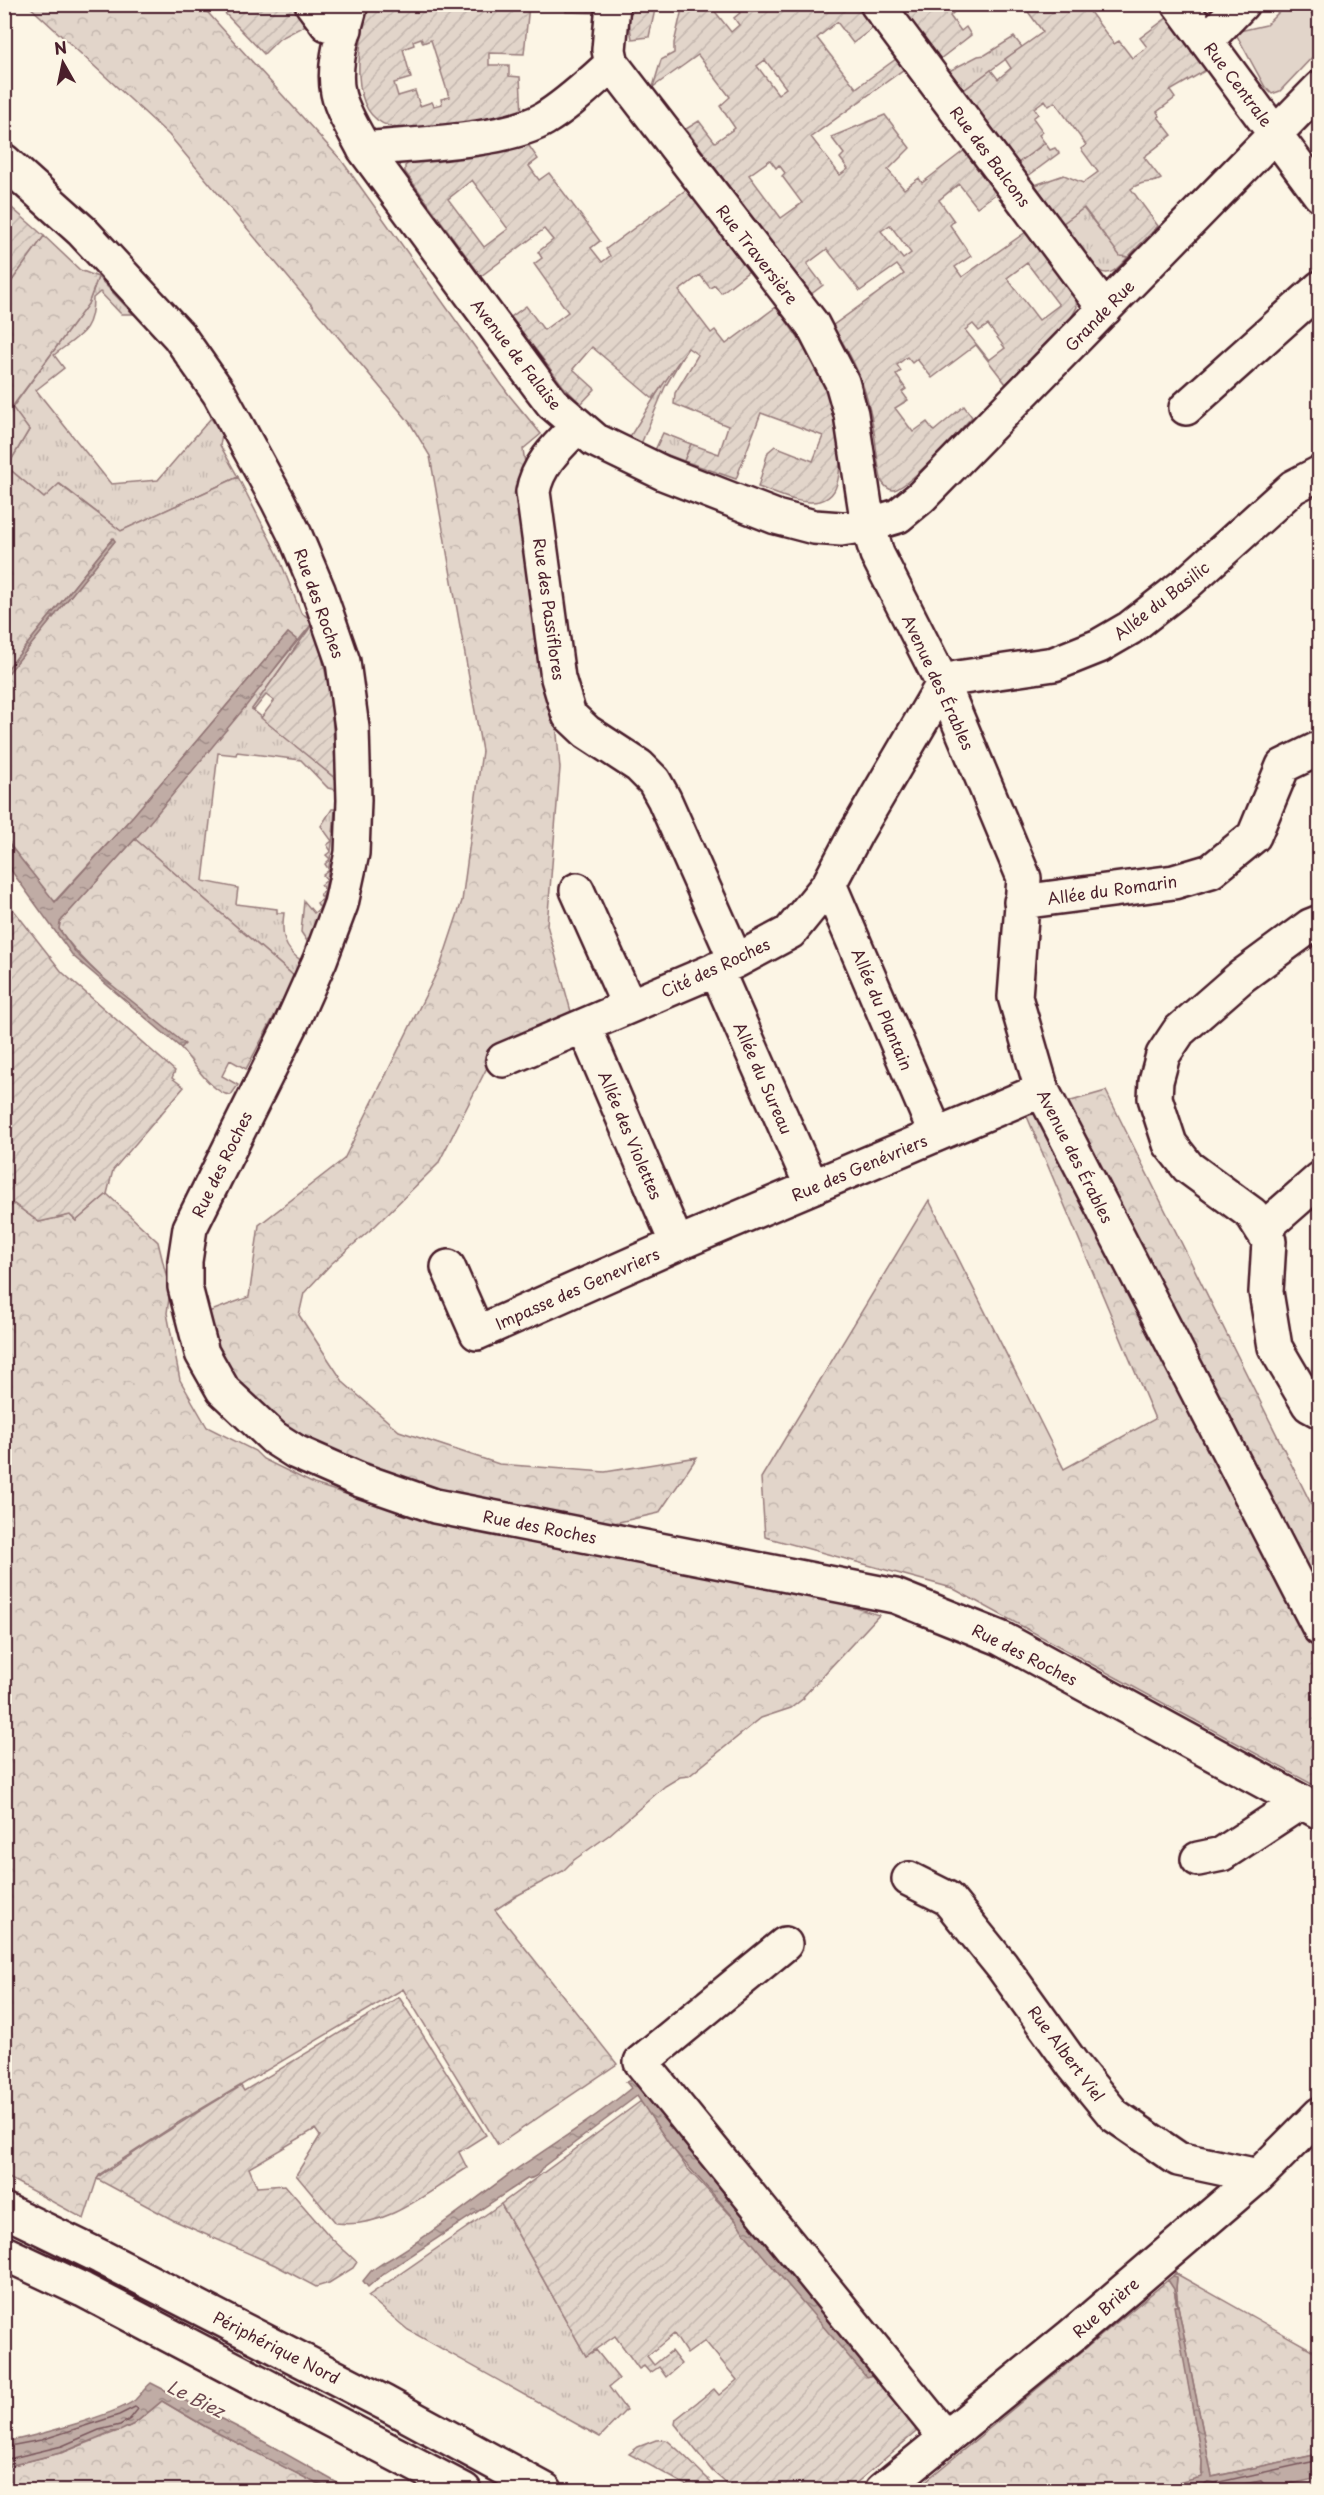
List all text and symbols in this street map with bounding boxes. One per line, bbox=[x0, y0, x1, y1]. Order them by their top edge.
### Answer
north arrow bbox=[33, 33, 93, 93]
text: N bbox=[52, 34, 69, 60]
street label: Rue Centrale bbox=[1199, 37, 1279, 131]
street label: Rue des Balcons bbox=[945, 100, 1037, 212]
street label: Rue Traversière bbox=[711, 199, 805, 309]
street label: Grande Rue bbox=[1059, 274, 1139, 356]
street label: Avenue de Falaise bbox=[466, 293, 568, 415]
street label: Rue des Passiflores bbox=[528, 536, 572, 682]
street label: Rue des Roches bbox=[289, 545, 351, 661]
street label: Allée du Basilic bbox=[1108, 555, 1214, 645]
street label: Avenue des Érables bbox=[897, 610, 981, 754]
street label: Allée du Romarin bbox=[1045, 868, 1179, 910]
street label: Cité des Roches bbox=[656, 931, 774, 1003]
street label: Allée du Plantain bbox=[846, 944, 920, 1074]
street label: Allée du Sureau bbox=[728, 1018, 800, 1138]
street label: Allée des Violettes bbox=[593, 1067, 669, 1203]
street label: Avenue des Érables bbox=[1032, 1085, 1120, 1227]
street label: Rue des Roches bbox=[185, 1107, 257, 1221]
street label: Rue des Genévriers bbox=[787, 1128, 931, 1206]
street label: Impasse des Genevriers bbox=[491, 1241, 663, 1335]
street label: Rue des Roches bbox=[481, 1503, 599, 1549]
street label: Rue des Roches bbox=[968, 1617, 1082, 1691]
street label: Rue Albert Viel bbox=[1023, 2000, 1111, 2106]
street label: Rue Brière bbox=[1066, 2271, 1144, 2343]
street label: Périphérique Nord bbox=[210, 2305, 344, 2389]
water label: Le Biez bbox=[163, 2372, 231, 2425]

